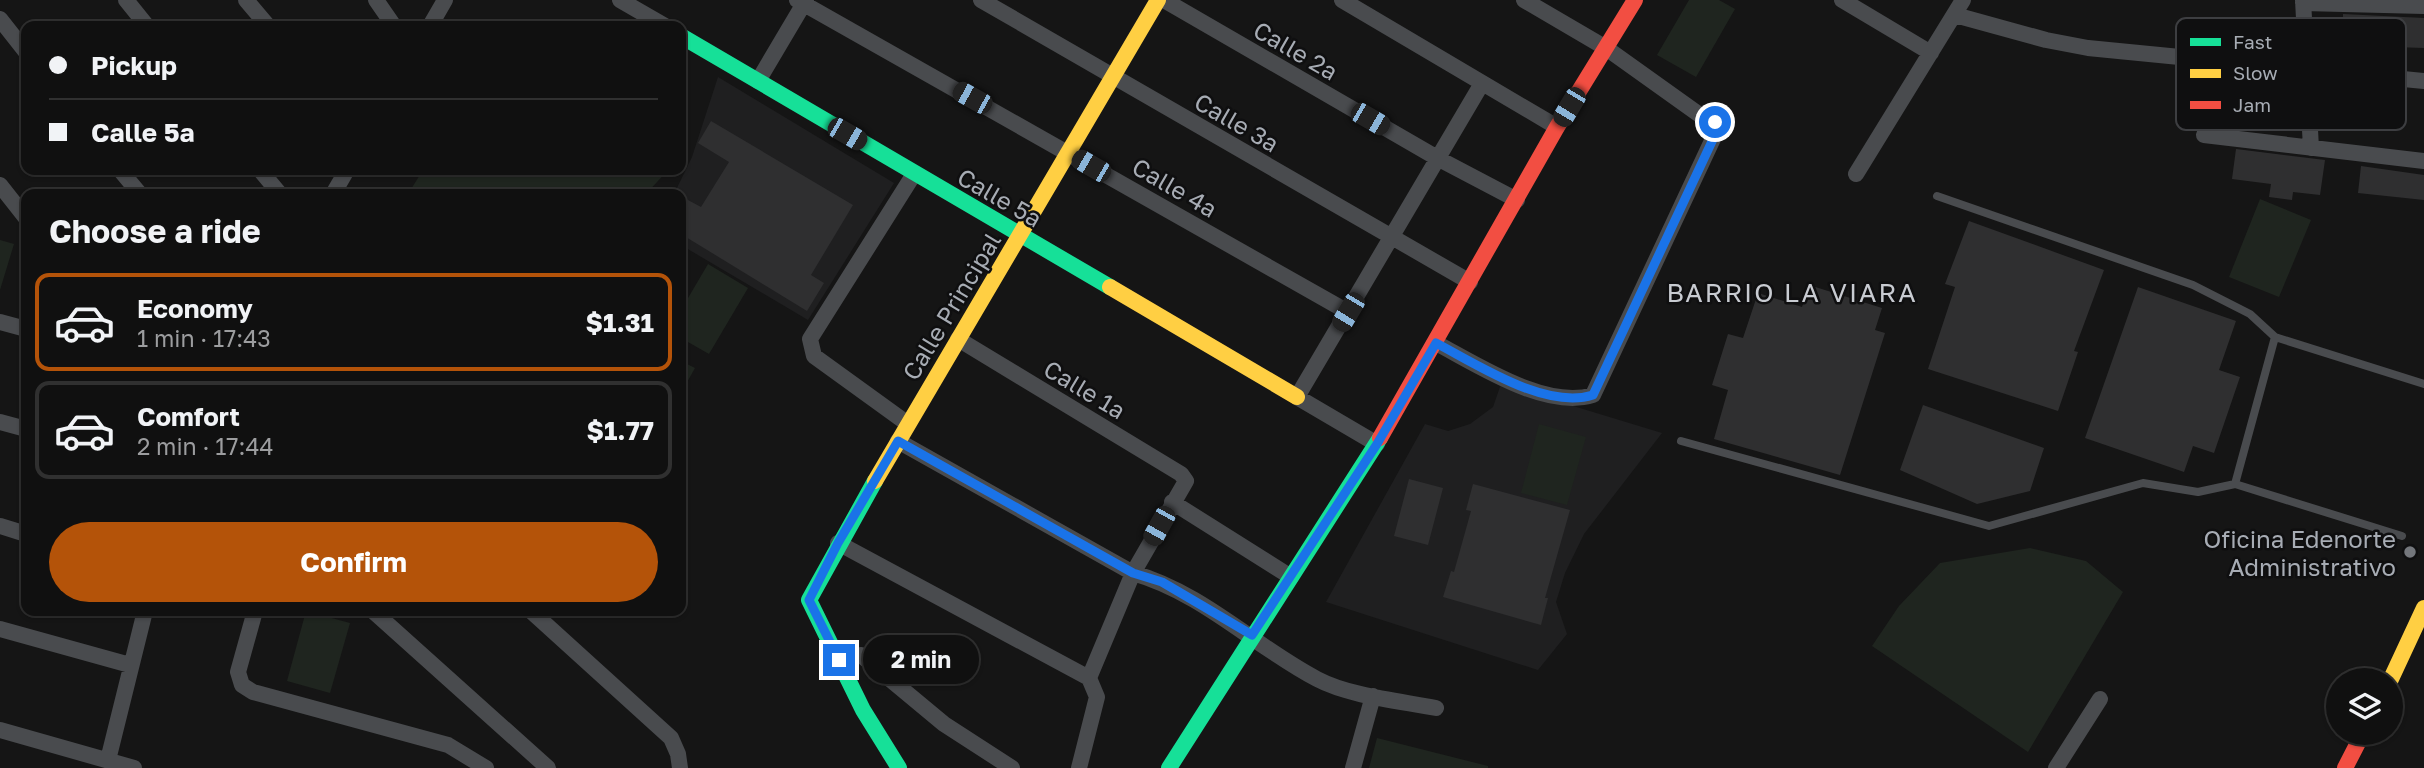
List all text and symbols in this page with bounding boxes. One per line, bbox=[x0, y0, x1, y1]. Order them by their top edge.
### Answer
street label: Calle 2ª bbox=[1249, 14, 1343, 86]
legend bbox=[2176, 18, 2406, 130]
text: Fast bbox=[2233, 30, 2272, 53]
text: Pickup bbox=[91, 50, 177, 81]
text: Slow bbox=[2233, 61, 2278, 84]
car bbox=[949, 79, 996, 117]
car bbox=[1550, 84, 1589, 130]
street label: Calle 3ª bbox=[1190, 86, 1284, 158]
text: Jam bbox=[2233, 93, 2271, 116]
car bbox=[1347, 99, 1394, 139]
route start bbox=[1699, 106, 1731, 138]
car bbox=[824, 114, 871, 154]
text: Calle 5ª bbox=[91, 117, 195, 148]
car bbox=[1068, 146, 1115, 186]
street label: Calle 4ª bbox=[1127, 151, 1223, 223]
street label: Calle 5ª bbox=[953, 161, 1047, 233]
text: Choose a ride bbox=[49, 212, 261, 250]
street label: Calle Principal bbox=[896, 227, 1006, 385]
district label: BARRIO LA VIARA bbox=[1666, 277, 1918, 308]
car bbox=[1329, 289, 1368, 335]
icon: car bbox=[53, 291, 116, 354]
text: Economy bbox=[137, 293, 253, 324]
text: $1.31 bbox=[586, 307, 654, 338]
text: 1 min · 17:43 bbox=[137, 324, 271, 352]
street label: Calle 1ª bbox=[1039, 353, 1131, 425]
icon: car bbox=[53, 399, 116, 462]
text: Comfort bbox=[137, 401, 240, 432]
text: $1.77 bbox=[587, 415, 654, 446]
text: 2 min · 17:44 bbox=[137, 432, 273, 460]
car bbox=[1140, 503, 1179, 549]
button: Confirm bbox=[49, 522, 658, 602]
place label: Oficina Edenorte Administrativo bbox=[2204, 524, 2396, 581]
marker: Oficina Edenorte Administrativo bbox=[2402, 544, 2418, 560]
callout: 2 min bbox=[864, 636, 979, 684]
route end bbox=[823, 644, 855, 676]
text: 2 min bbox=[891, 645, 951, 673]
map controls bbox=[2326, 668, 2403, 745]
button: layers bbox=[2326, 668, 2403, 745]

